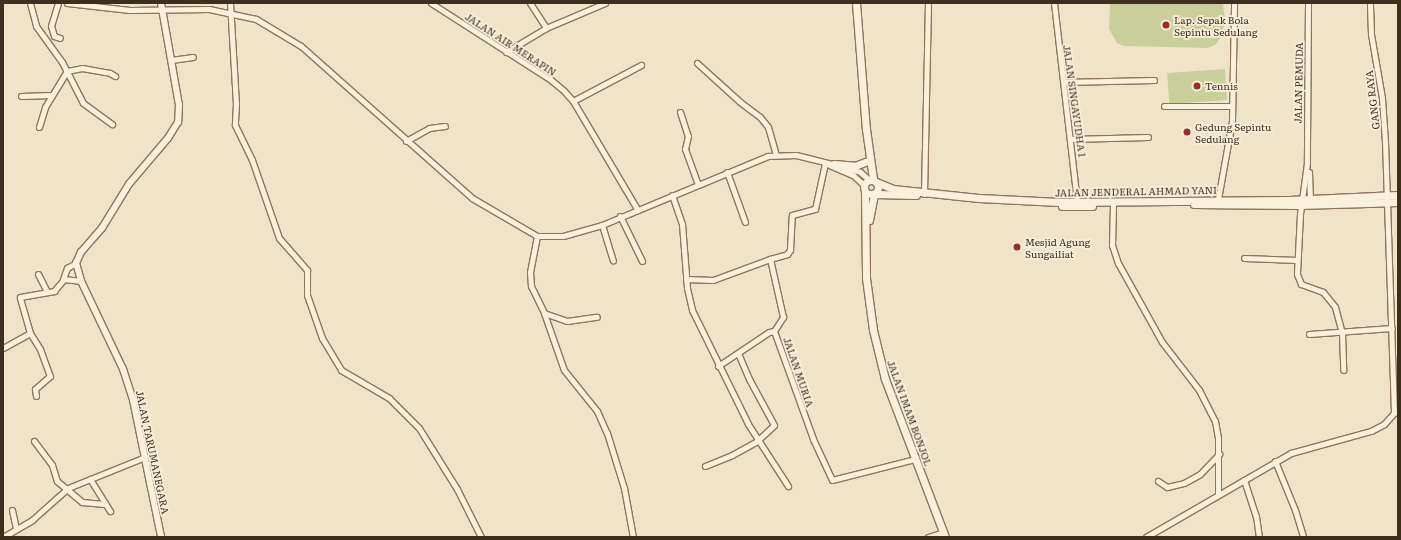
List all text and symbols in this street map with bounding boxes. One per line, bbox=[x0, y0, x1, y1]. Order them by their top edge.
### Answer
street label: JALAN AIR MERAPIN bbox=[463, 10, 559, 78]
place label: Lap. Sepak Bola Sepintu Sedulang bbox=[1174, 13, 1257, 36]
marker: Lap. Sepak Bola Sepintu Sedulang bbox=[1161, 20, 1171, 30]
street label: JALAN PEMUDA bbox=[1291, 42, 1305, 124]
street label: JALAN SINGAYUDHA I bbox=[1061, 44, 1089, 158]
street label: GANG RAYA bbox=[1362, 70, 1382, 130]
place label: Tennis bbox=[1205, 80, 1238, 92]
marker: Tennis bbox=[1192, 81, 1202, 91]
place label: Gedung Sepintu Sedulang bbox=[1195, 120, 1271, 144]
marker: Gedung Sepintu Sedulang bbox=[1182, 127, 1192, 137]
street label: JALAN JENDERAL AHMAD YANI bbox=[1055, 184, 1217, 198]
place label: Mesjid Agung Sungailiat bbox=[1025, 235, 1090, 258]
marker: Mesjid Agung Sungailiat bbox=[1012, 242, 1022, 252]
street label: JALAN MURIA bbox=[781, 336, 817, 408]
street label: JALAN IMAM BONJOL bbox=[885, 359, 935, 467]
street label: JALAN TARUMANEGARA bbox=[134, 389, 172, 515]

